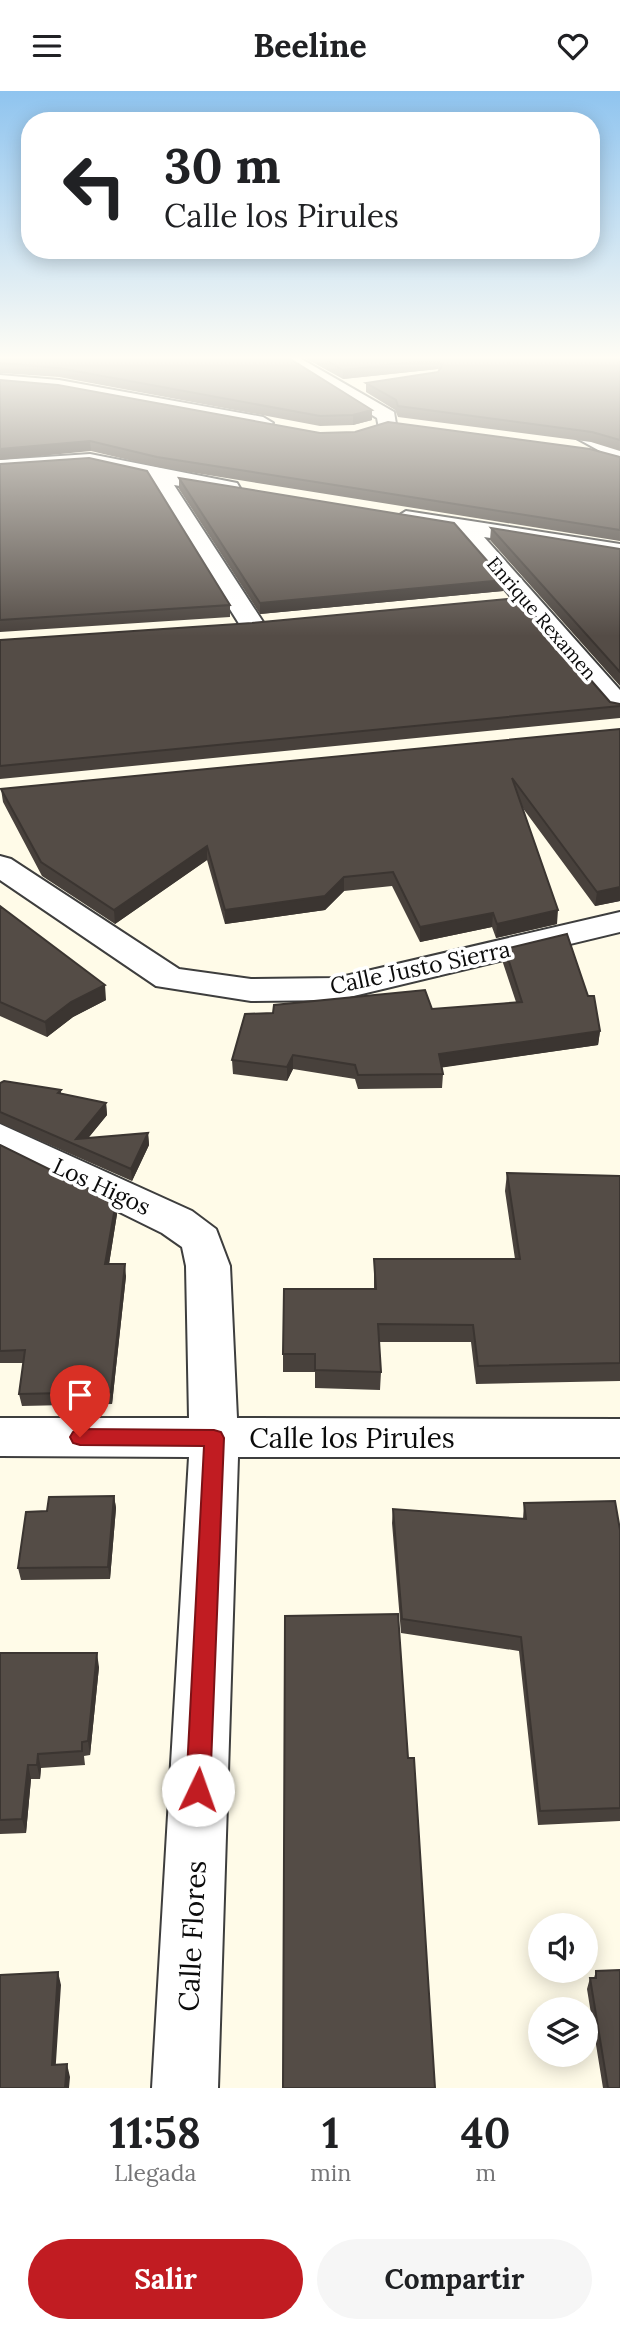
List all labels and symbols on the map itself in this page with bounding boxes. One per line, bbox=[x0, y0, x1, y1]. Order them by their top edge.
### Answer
street label: Enrique Rexamen bbox=[482, 552, 602, 684]
street label: Calle Justo Sierra bbox=[327, 934, 513, 1000]
street label: Los Higos bbox=[49, 1151, 155, 1221]
pin bbox=[50, 1365, 110, 1437]
street label: Calle los Pirules bbox=[249, 1420, 455, 1456]
position arrow bbox=[161, 1753, 235, 1827]
street label: Calle Flores bbox=[170, 1860, 214, 2012]

